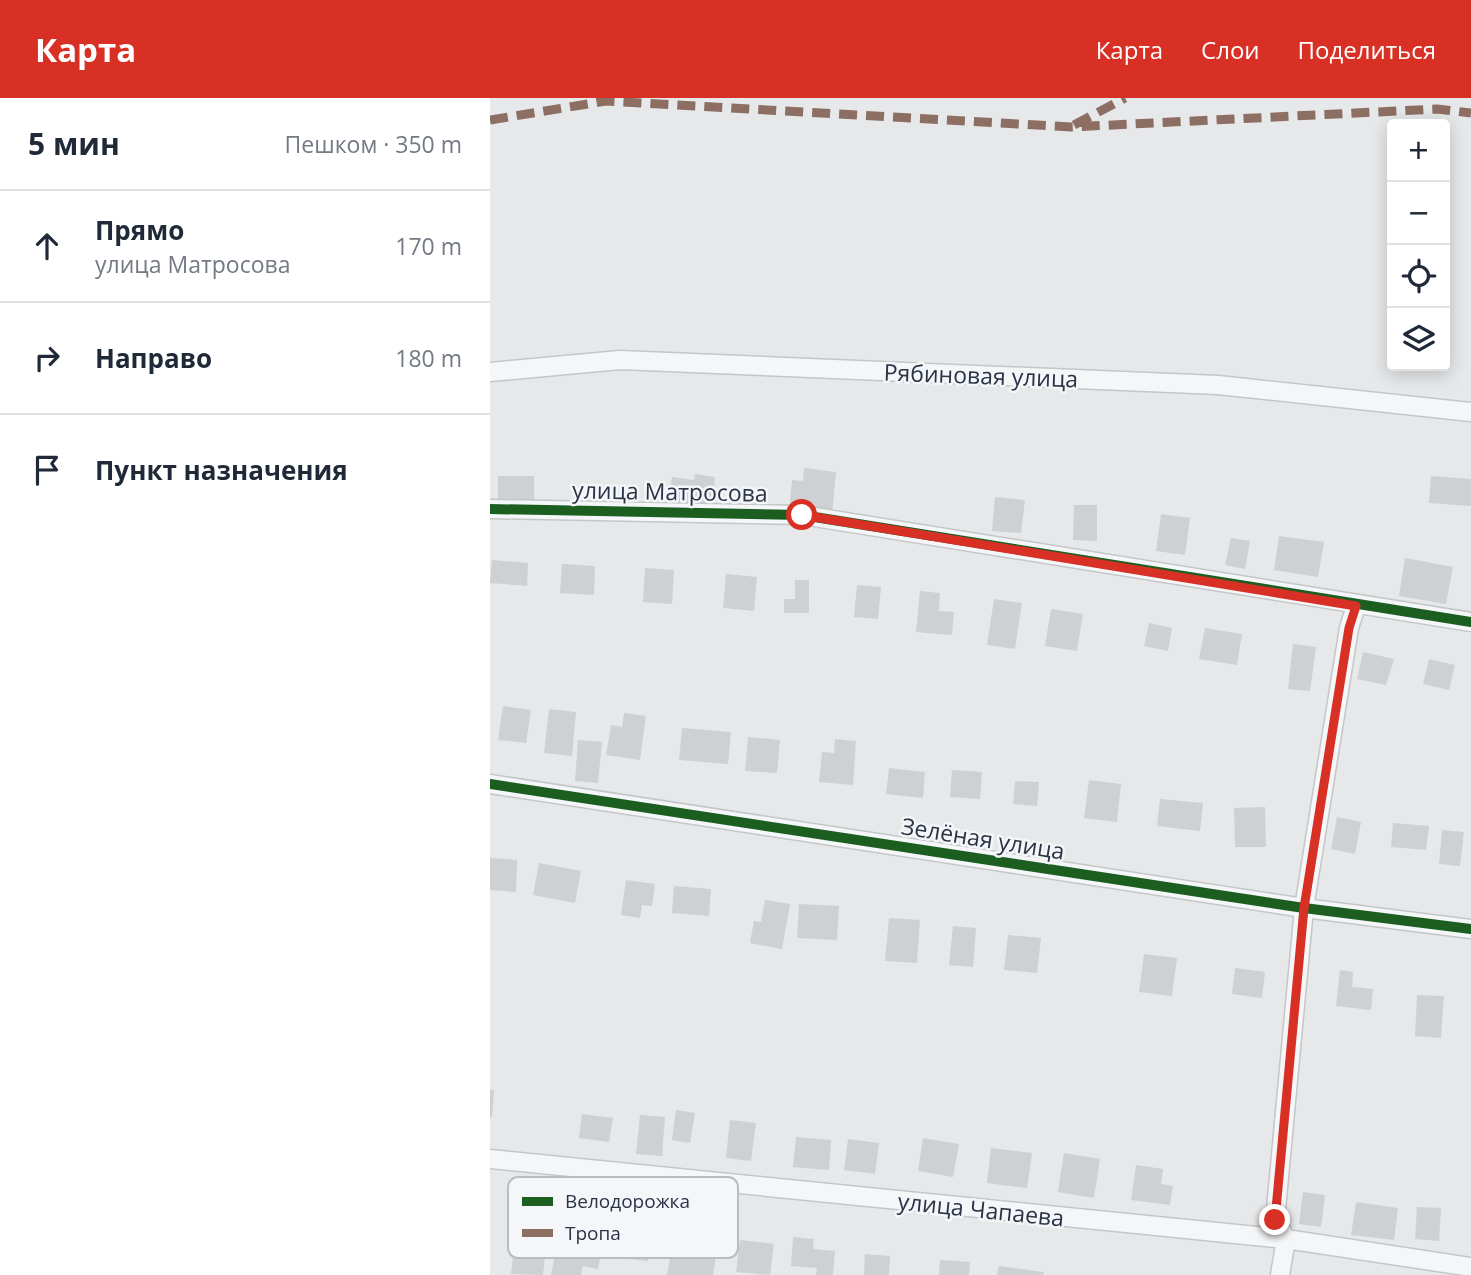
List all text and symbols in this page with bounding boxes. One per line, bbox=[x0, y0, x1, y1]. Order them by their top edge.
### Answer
text: Карта bbox=[35, 27, 136, 72]
text: Карта bbox=[1096, 33, 1163, 66]
text: Слои bbox=[1201, 33, 1260, 66]
text: Поделиться bbox=[1298, 33, 1436, 66]
map controls bbox=[1387, 119, 1450, 371]
button: + bbox=[1387, 119, 1450, 182]
text: 5 мин bbox=[28, 123, 120, 164]
text: Пешком · 350 m bbox=[285, 128, 462, 160]
button: − bbox=[1387, 182, 1450, 245]
text: Прямо bbox=[95, 212, 184, 248]
icon: ahead bbox=[28, 227, 66, 265]
text: 170 m bbox=[395, 230, 462, 262]
button: locate bbox=[1387, 245, 1450, 308]
text: улица Матросова bbox=[95, 248, 291, 280]
button: layers bbox=[1387, 308, 1450, 371]
icon: right bbox=[28, 339, 66, 377]
text: Направо bbox=[95, 340, 212, 376]
text: 180 m bbox=[395, 342, 462, 374]
street label: Рябиновая улица bbox=[883, 356, 1079, 394]
icon: arrive bbox=[28, 451, 66, 489]
text: Пункт назначения bbox=[95, 452, 348, 488]
street label: улица Матросова bbox=[572, 473, 768, 509]
route start bbox=[786, 499, 817, 530]
street label: Зелёная улица bbox=[899, 809, 1067, 867]
legend bbox=[508, 1177, 738, 1258]
street label: улица Чапаева bbox=[896, 1184, 1066, 1234]
text: Велодорожка bbox=[565, 1188, 690, 1214]
route end bbox=[1259, 1204, 1290, 1235]
text: Тропа bbox=[565, 1220, 621, 1246]

